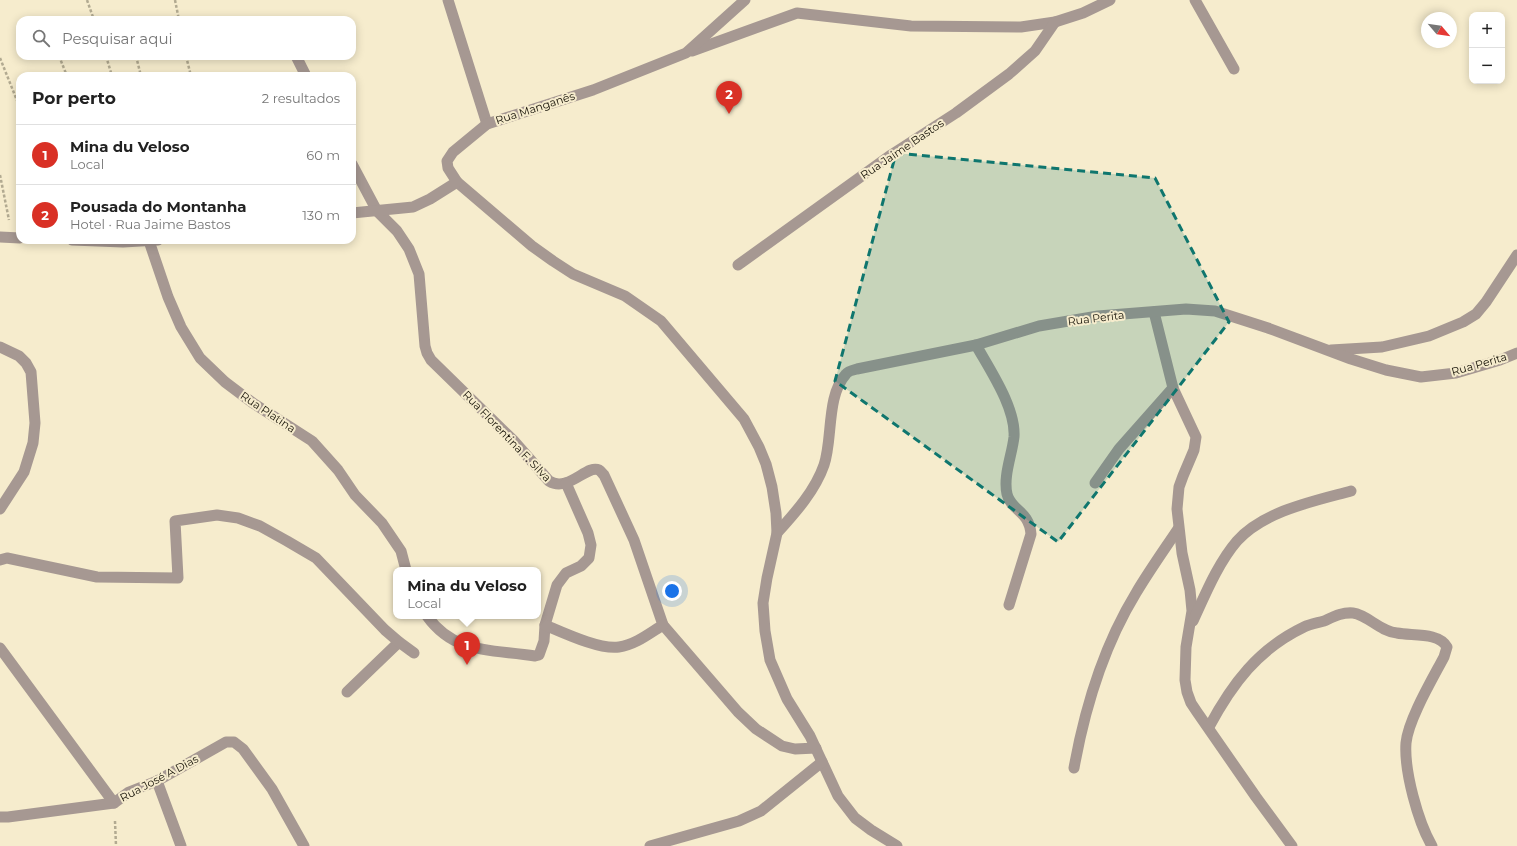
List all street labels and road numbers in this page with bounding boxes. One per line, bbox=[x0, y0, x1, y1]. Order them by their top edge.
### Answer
street label: Rua Manganês bbox=[494, 88, 577, 127]
street label: Rua Jaime Bastos bbox=[858, 116, 947, 182]
street label: Rua Perita bbox=[1067, 308, 1125, 328]
street label: Rua Perita bbox=[1450, 349, 1508, 379]
street label: Rua Platina bbox=[238, 388, 298, 436]
street label: Rua Florentina F. Silva bbox=[460, 388, 554, 484]
street label: Rua José A Dias bbox=[117, 751, 201, 805]

